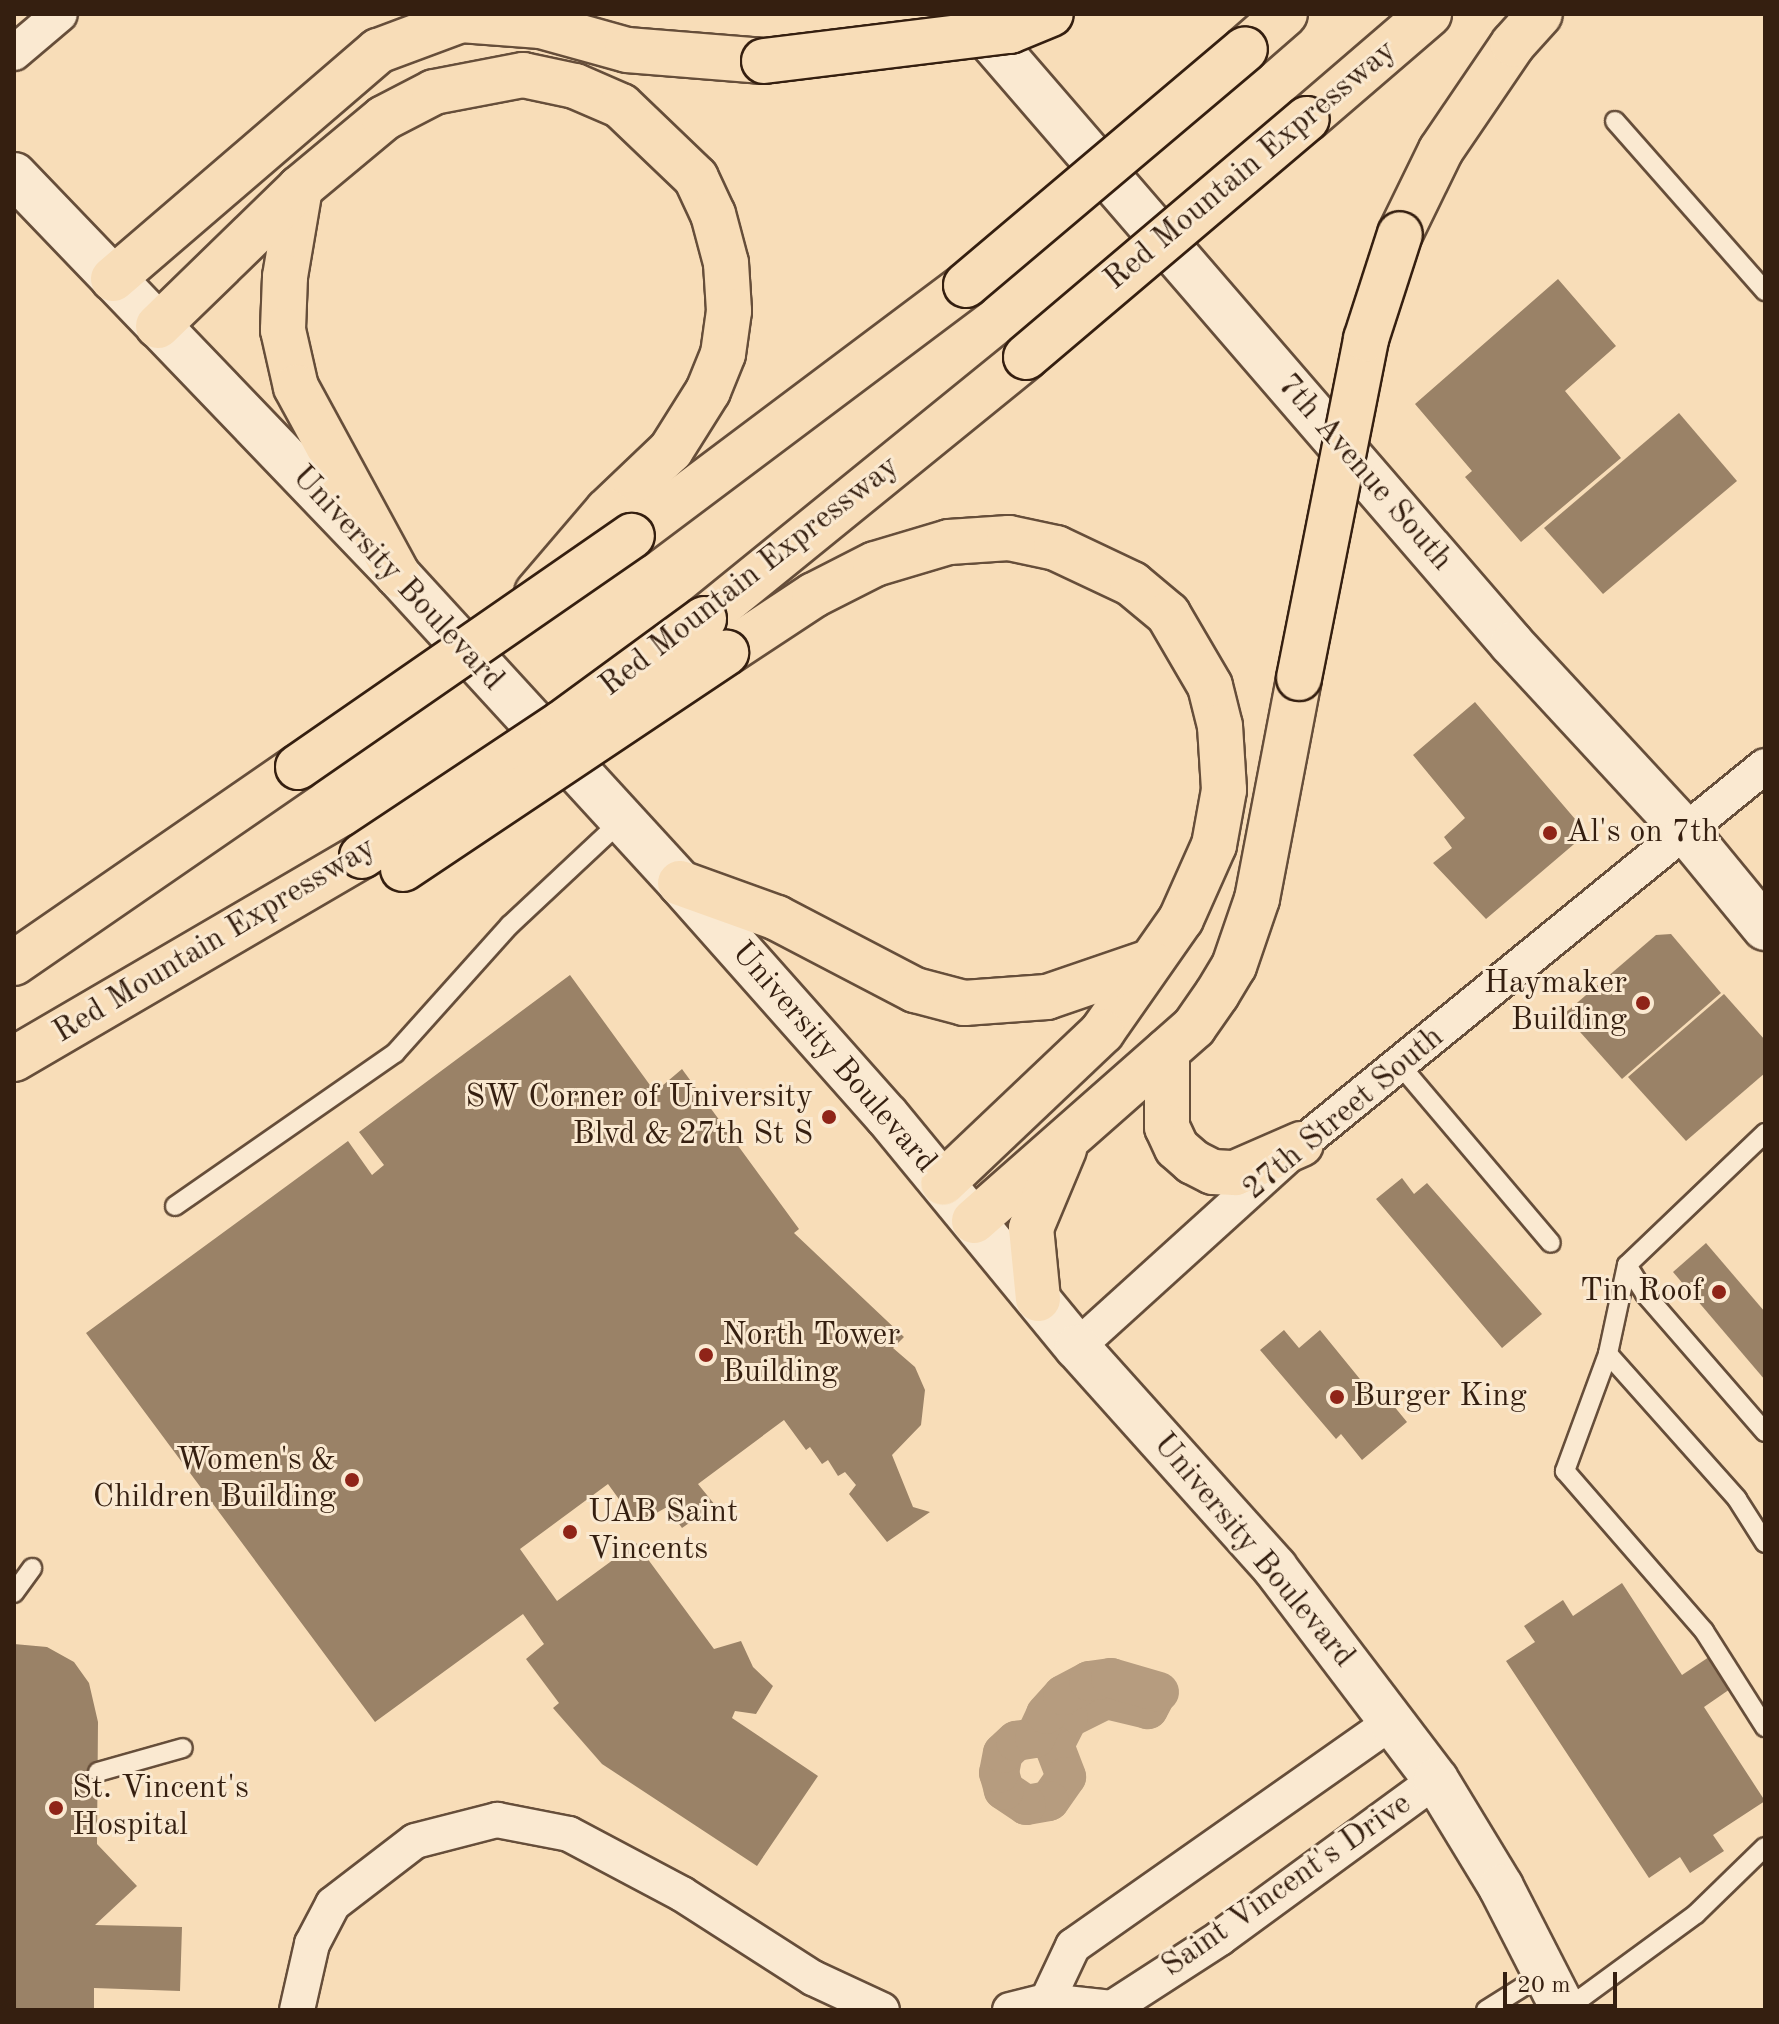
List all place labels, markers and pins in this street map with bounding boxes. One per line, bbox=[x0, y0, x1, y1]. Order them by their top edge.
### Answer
place label: Al's on 7th bbox=[1566, 814, 1719, 852]
marker: Al's on 7th bbox=[1541, 824, 1559, 842]
place label: Haymaker Building bbox=[1484, 966, 1627, 1041]
marker: Haymaker Building bbox=[1634, 994, 1652, 1012]
place label: SW Corner of University Blvd & 27th St S bbox=[465, 1080, 813, 1155]
marker: SW Corner of University Blvd & 27th St S bbox=[820, 1108, 838, 1126]
place label: Tin Roof bbox=[1580, 1273, 1703, 1311]
marker: Tin Roof bbox=[1710, 1283, 1728, 1301]
place label: North Tower Building bbox=[722, 1318, 900, 1393]
marker: North Tower Building bbox=[697, 1346, 715, 1364]
place label: Burger King bbox=[1353, 1378, 1527, 1416]
marker: Burger King bbox=[1328, 1388, 1346, 1406]
place label: Women's & Children Building bbox=[93, 1443, 336, 1518]
marker: Women's & Children Building bbox=[343, 1471, 361, 1489]
place label: UAB Saint Vincents bbox=[588, 1495, 738, 1570]
marker: UAB Saint Vincents bbox=[559, 1521, 581, 1543]
place label: St. Vincent's Hospital bbox=[72, 1771, 249, 1846]
marker: St. Vincent's Hospital bbox=[47, 1799, 65, 1817]

